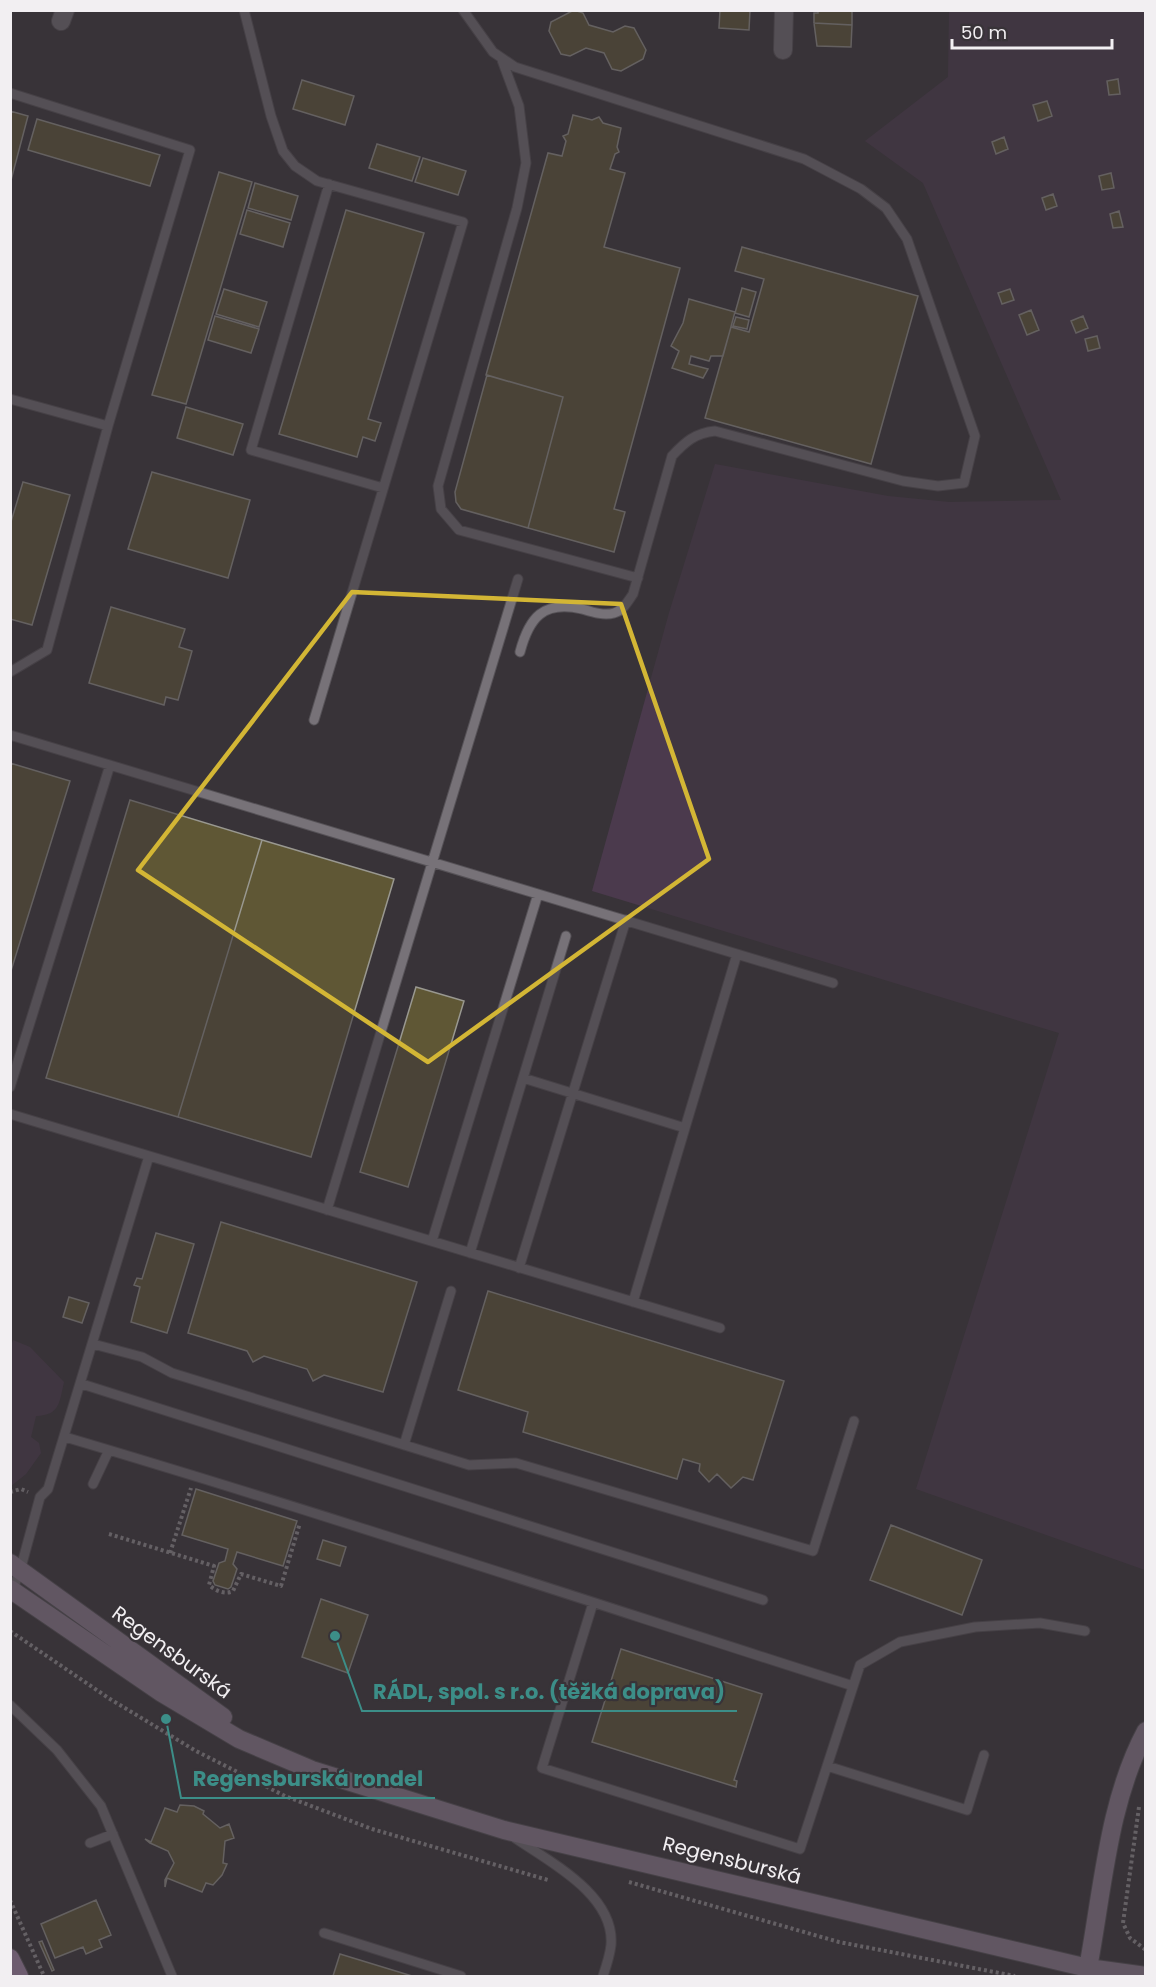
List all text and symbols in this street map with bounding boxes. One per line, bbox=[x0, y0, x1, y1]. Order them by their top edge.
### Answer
scale bar bbox=[952, 12, 1112, 50]
text: 50 m bbox=[961, 20, 1007, 45]
street label: Regensburská bbox=[106, 1599, 238, 1705]
callout: RÁDL, spol. s r.o. (těžká doprava) bbox=[362, 1672, 737, 1711]
text: RÁDL, spol. s r.o. (těžká doprava) bbox=[373, 1677, 725, 1706]
callout: Regensburská rondel bbox=[181, 1759, 435, 1798]
text: Regensburská rondel bbox=[193, 1764, 423, 1793]
street label: Regensburská bbox=[660, 1829, 804, 1891]

